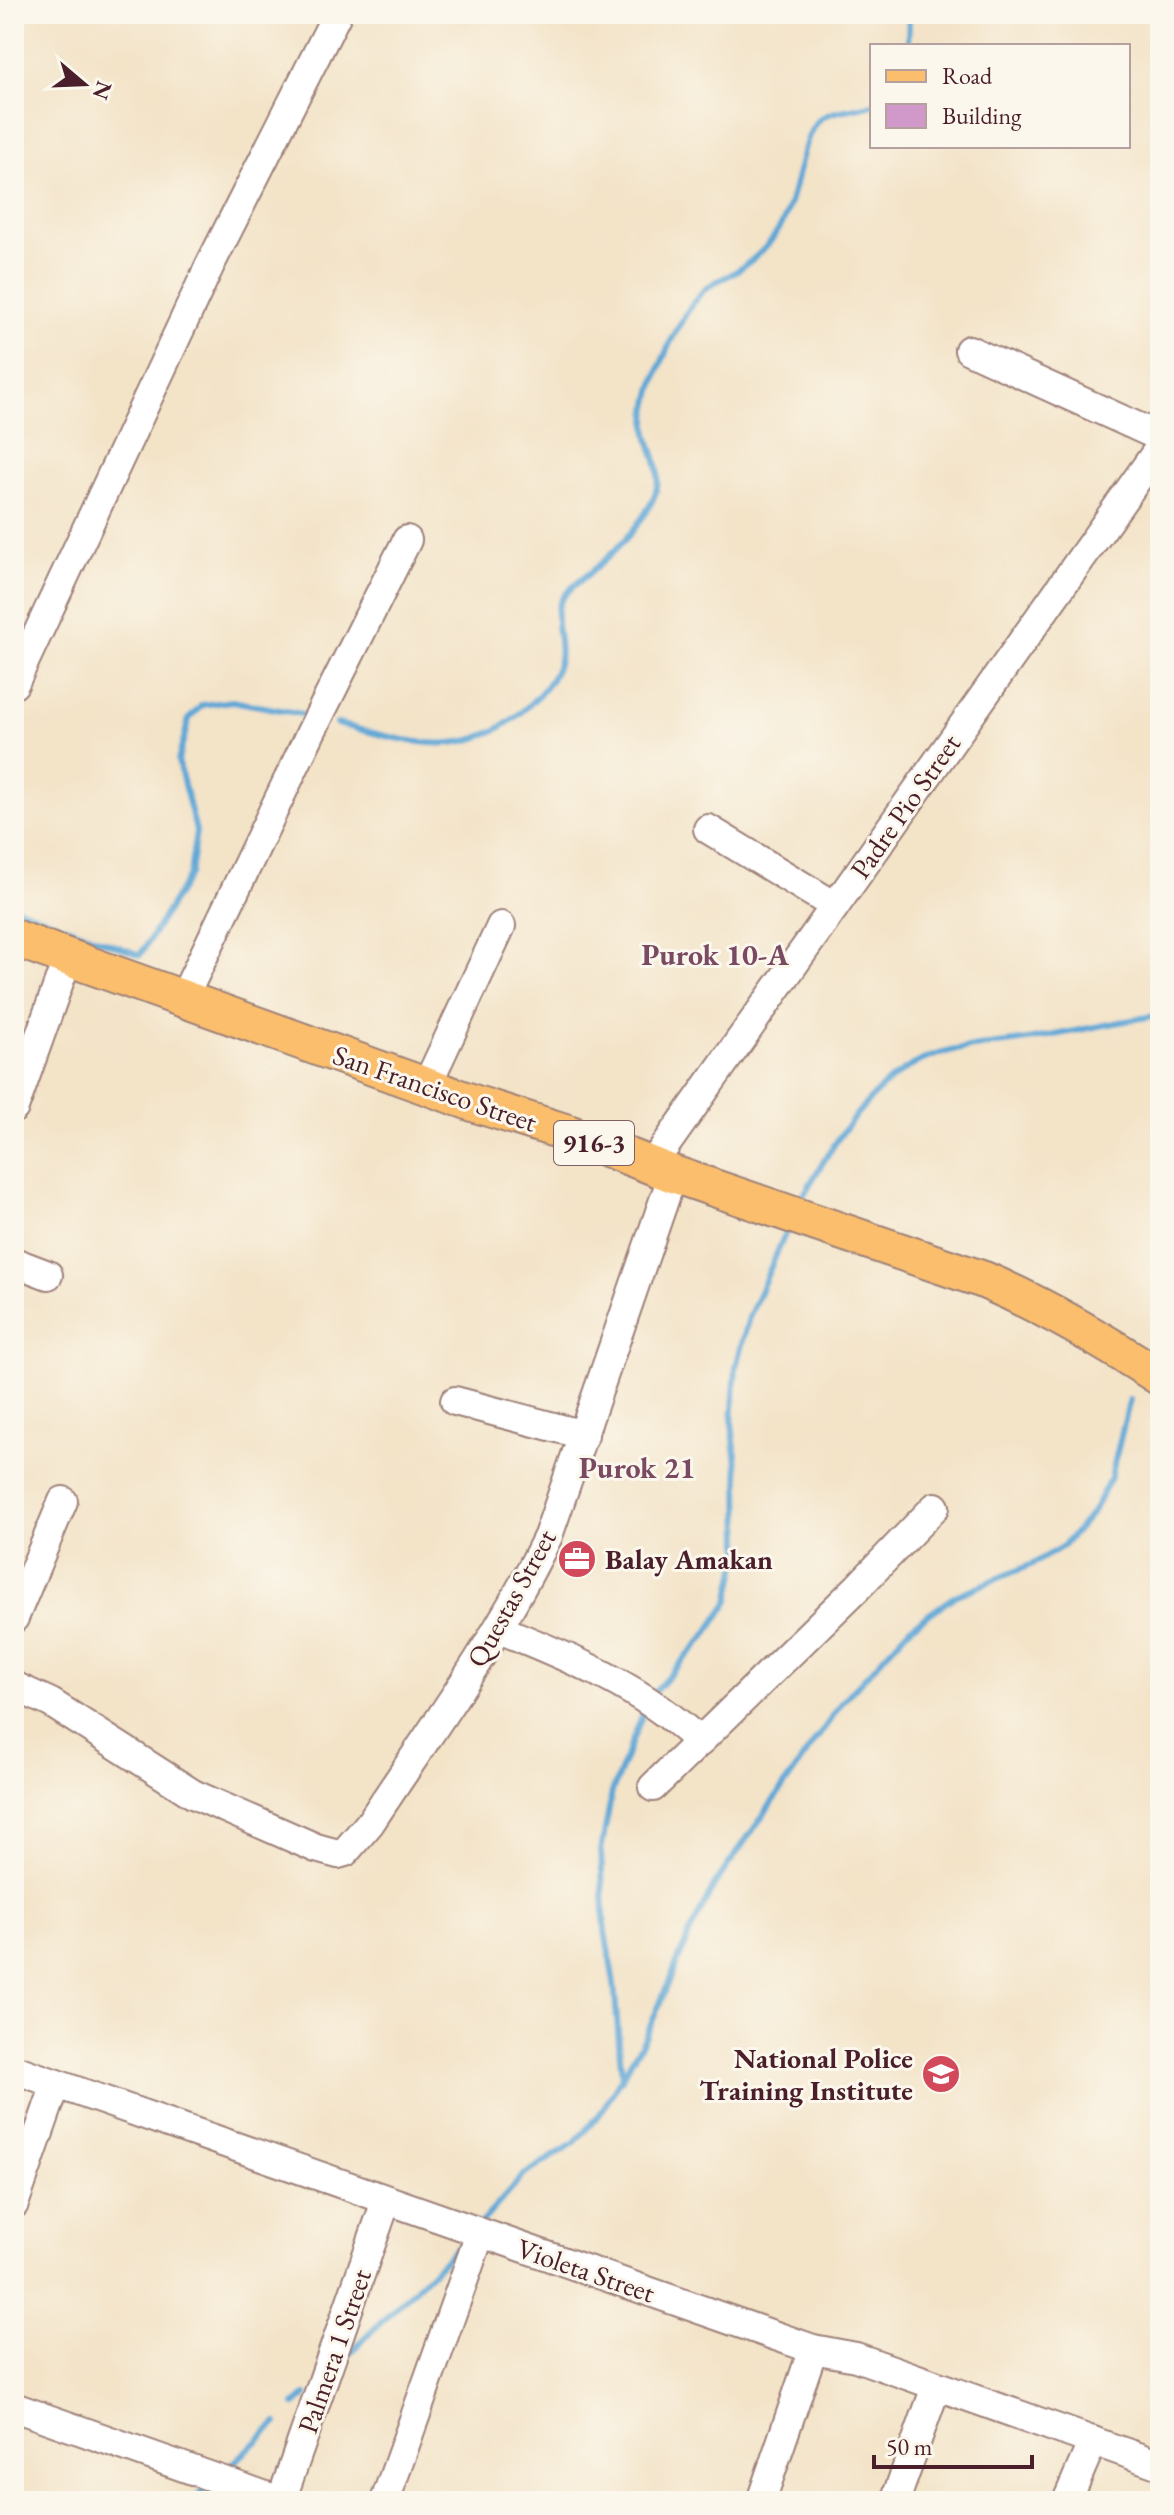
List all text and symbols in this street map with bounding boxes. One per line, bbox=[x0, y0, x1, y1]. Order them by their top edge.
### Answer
north arrow bbox=[44, 44, 124, 124]
legend bbox=[870, 44, 1130, 148]
text: Road bbox=[942, 60, 993, 91]
text: N bbox=[86, 77, 119, 104]
text: Building bbox=[942, 100, 1022, 131]
street label: Padre Pio Street bbox=[842, 726, 968, 885]
district label: Purok 10-A bbox=[641, 935, 789, 974]
street label: San Francisco Street bbox=[328, 1036, 542, 1140]
road number: 916-3 bbox=[554, 1121, 634, 1165]
district label: Purok 21 bbox=[579, 1448, 695, 1487]
street label: Questas Street bbox=[458, 1523, 564, 1673]
office icon: Balay Amakan bbox=[556, 1538, 598, 1580]
place label: Balay Amakan bbox=[605, 1541, 773, 1577]
place label: National Police Training Institute bbox=[699, 2040, 913, 2108]
school or university icon: National Police Training Institute bbox=[920, 2053, 962, 2095]
street label: Violeta Street bbox=[512, 2230, 660, 2310]
street label: Palmera 1 Street bbox=[289, 2264, 379, 2438]
scale bar bbox=[874, 2419, 1032, 2469]
text: 50 m bbox=[886, 2431, 933, 2462]

